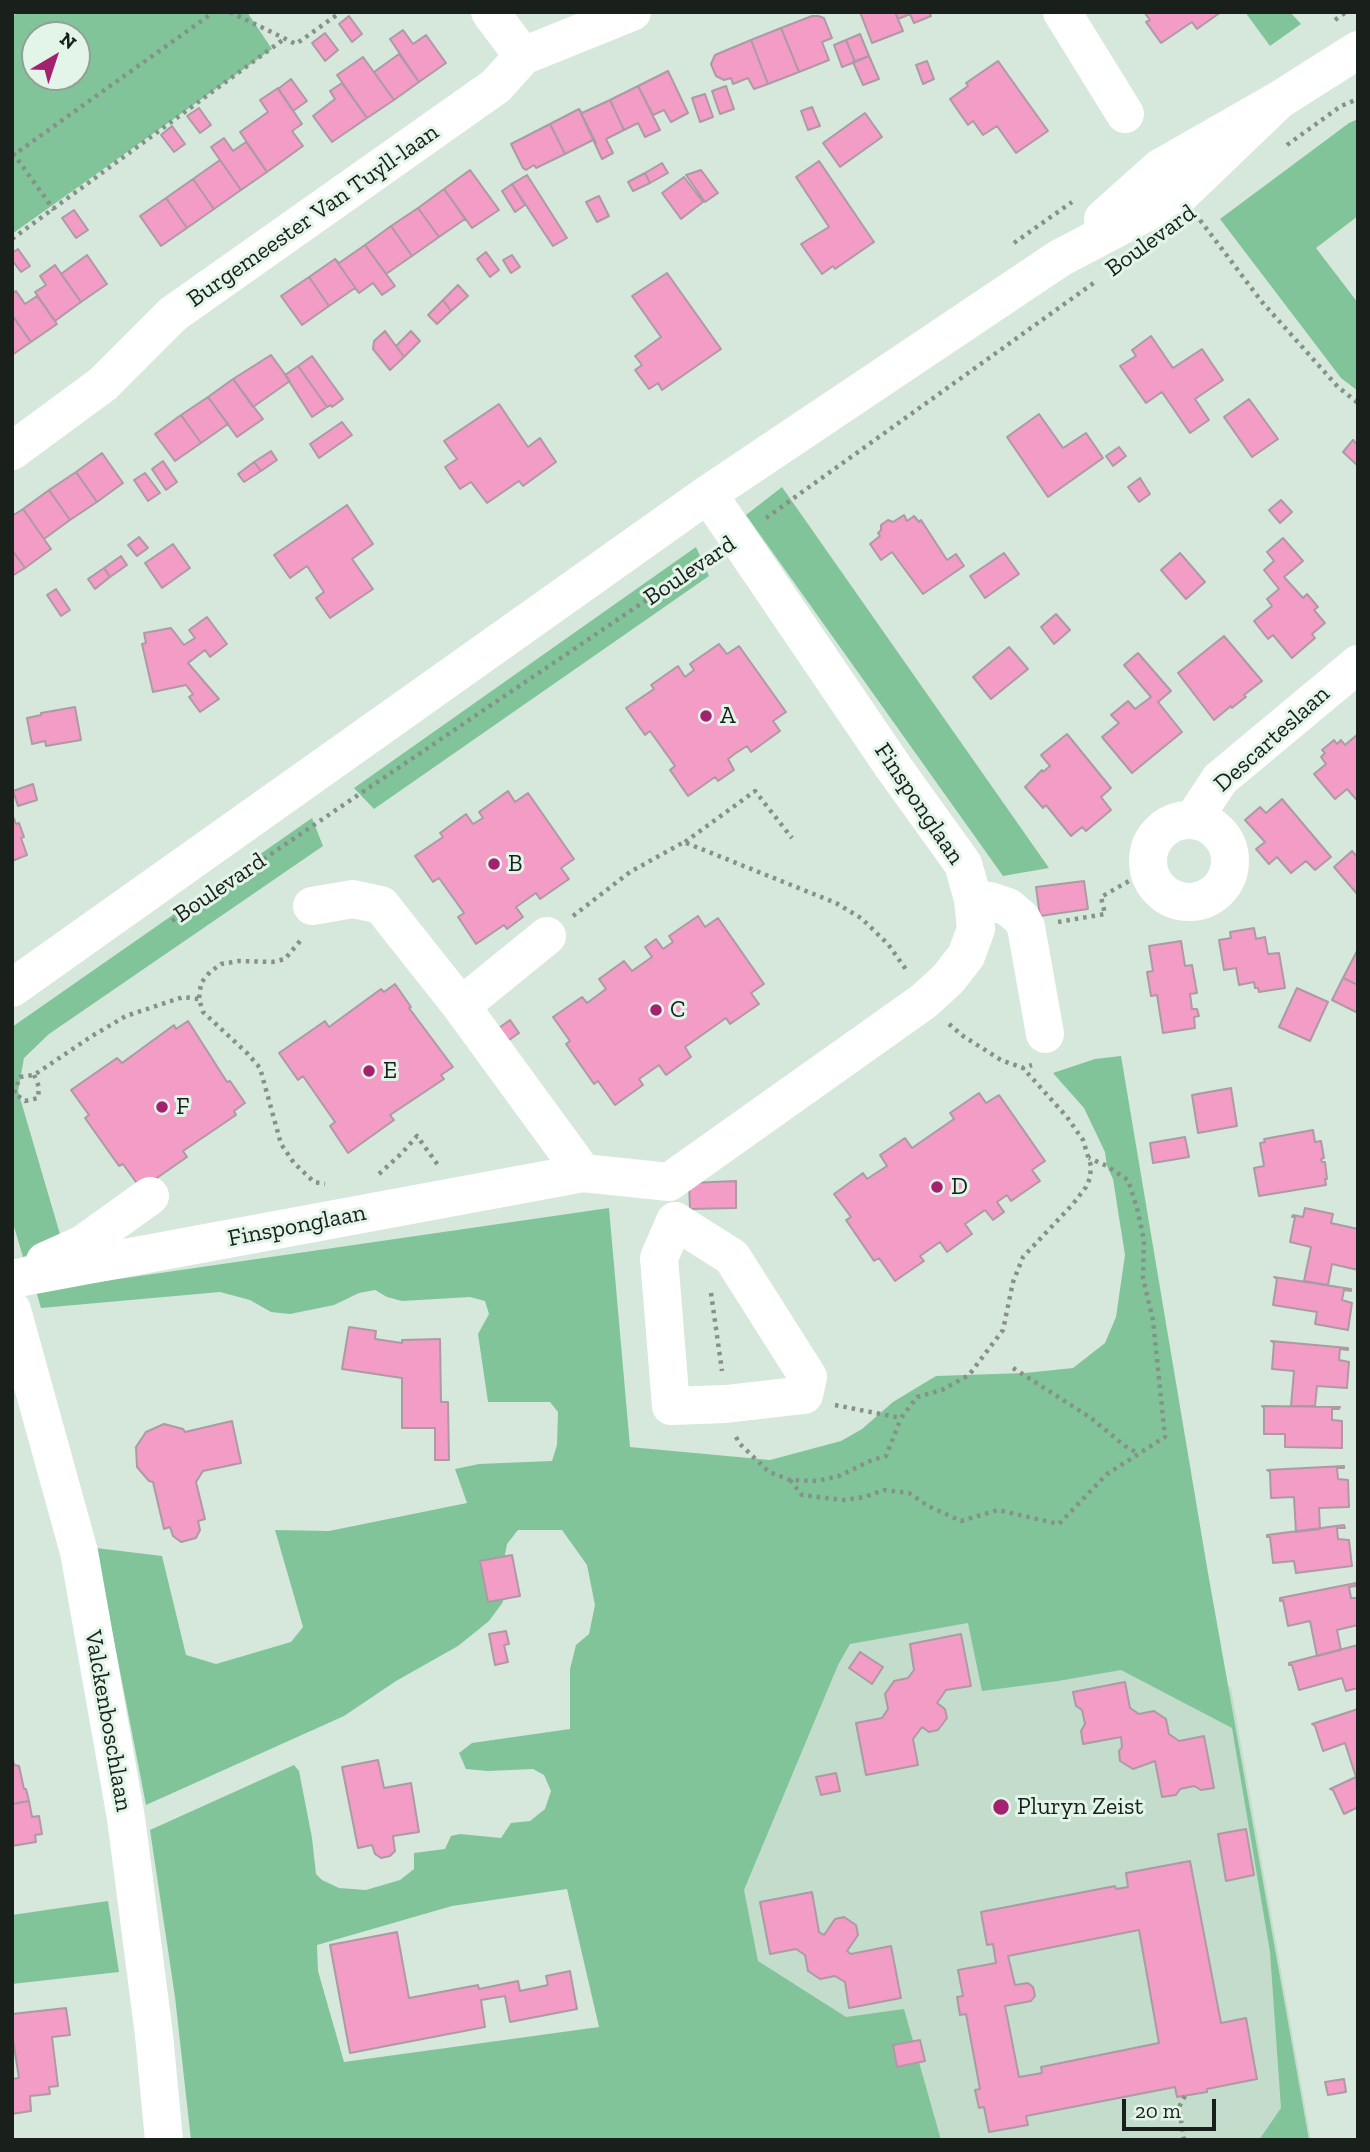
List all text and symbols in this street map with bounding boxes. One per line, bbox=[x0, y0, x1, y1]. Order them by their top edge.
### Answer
north arrow bbox=[21, 21, 91, 91]
text: N bbox=[55, 27, 81, 54]
street label: Burgemeester Van Tuyll-laan bbox=[182, 118, 444, 314]
street label: Boulevard bbox=[1100, 199, 1202, 283]
street label: Boulevard bbox=[639, 530, 741, 612]
street label: Descarteslaan bbox=[1208, 680, 1336, 798]
place label: A bbox=[720, 702, 736, 730]
marker: A bbox=[698, 708, 714, 724]
street label: Finsponglaan bbox=[868, 738, 970, 870]
street label: Boulevard bbox=[169, 847, 271, 929]
place label: B bbox=[508, 850, 522, 878]
marker: B bbox=[486, 856, 502, 872]
place label: C bbox=[670, 996, 686, 1024]
marker: C bbox=[648, 1002, 664, 1018]
place label: E bbox=[383, 1057, 397, 1085]
marker: E bbox=[361, 1063, 377, 1079]
place label: F bbox=[176, 1093, 189, 1121]
marker: F bbox=[154, 1099, 170, 1115]
place label: D bbox=[951, 1173, 968, 1201]
marker: D bbox=[929, 1179, 945, 1195]
street label: Finsponglaan bbox=[225, 1198, 369, 1254]
street label: Valckenboschlaan bbox=[78, 1628, 138, 1814]
place label: Pluryn Zeist bbox=[1017, 1793, 1143, 1821]
marker: Pluryn Zeist bbox=[991, 1797, 1011, 1817]
scale bar bbox=[1125, 2086, 1220, 2130]
text: 20 m bbox=[1135, 2098, 1181, 2123]

